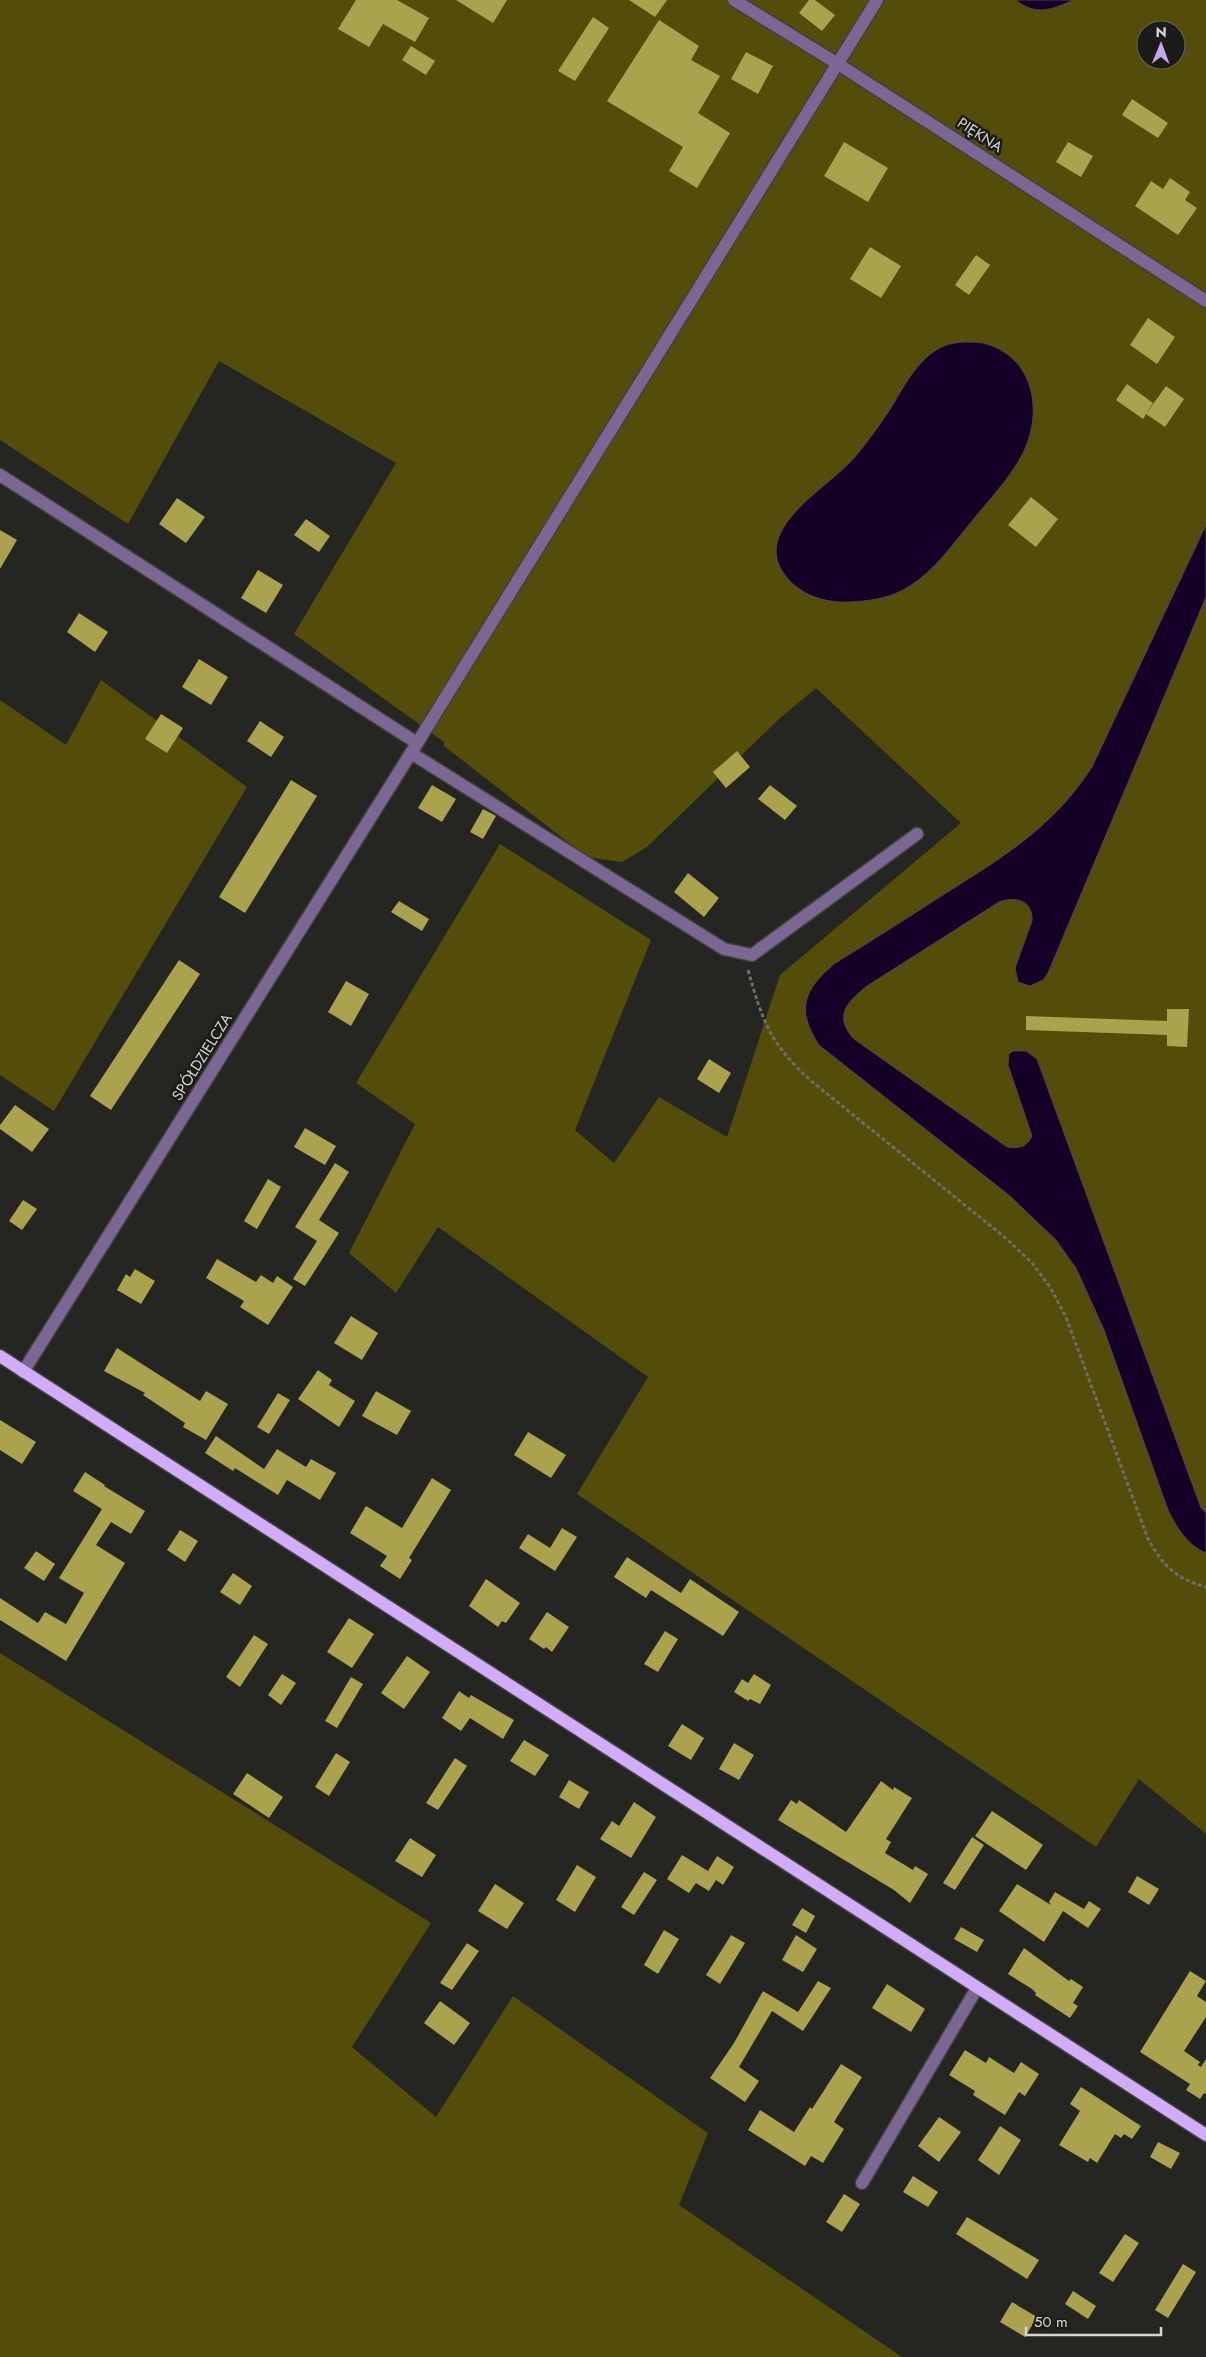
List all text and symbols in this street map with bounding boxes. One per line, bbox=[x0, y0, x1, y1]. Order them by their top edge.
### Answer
north arrow bbox=[1136, 20, 1186, 70]
text: N bbox=[1155, 22, 1167, 42]
street label: PIĘKNA bbox=[953, 112, 1007, 158]
street label: SPÓŁDZIELCZA bbox=[166, 1009, 238, 1105]
scale bar bbox=[1026, 2304, 1161, 2336]
text: 50 m bbox=[1034, 2311, 1068, 2333]

